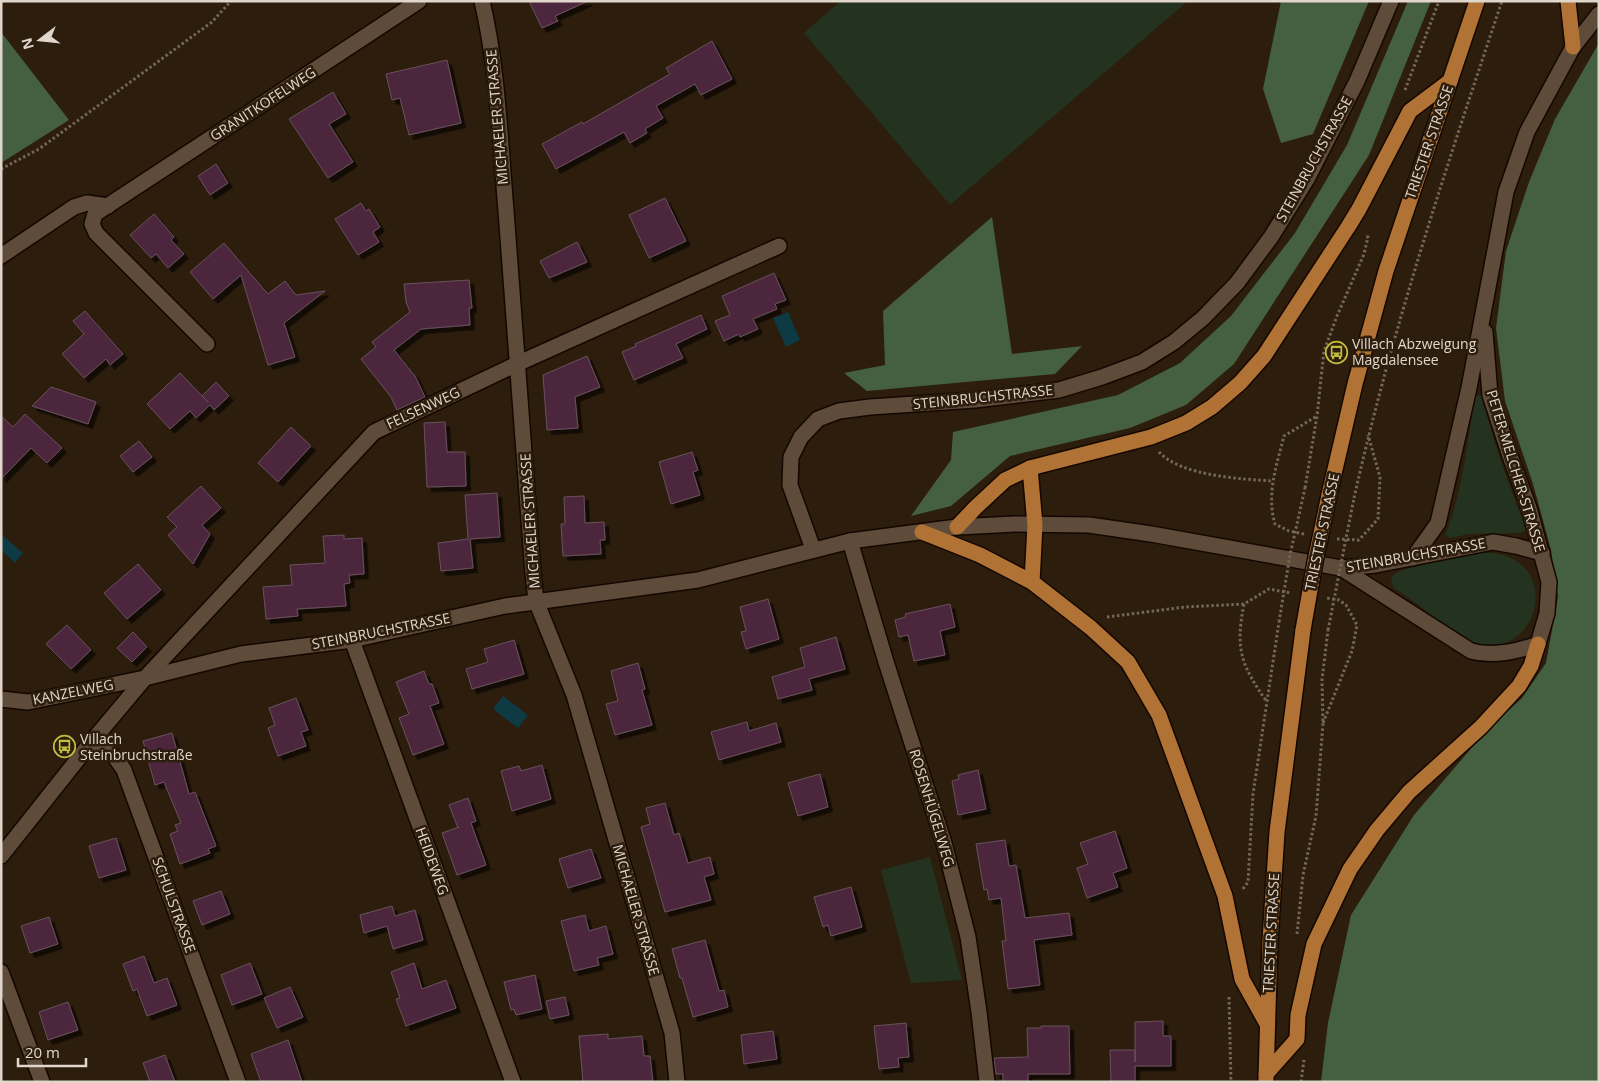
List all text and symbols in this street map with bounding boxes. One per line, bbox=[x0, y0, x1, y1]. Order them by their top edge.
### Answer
north arrow bbox=[15, 15, 65, 65]
text: N bbox=[16, 36, 38, 52]
street label: MICHAELER STRASSE bbox=[481, 49, 512, 185]
street label: GRANITKOFELWEG bbox=[206, 62, 319, 145]
street label: TRIESTER STRASSE bbox=[1400, 82, 1457, 201]
street label: STEINBRUCHSTRASSE bbox=[1271, 93, 1356, 225]
place label: Villach Abzweigung Magdalensee bbox=[1352, 334, 1477, 369]
bus stop icon: Villach Abzweigung Magdalensee bbox=[1324, 340, 1348, 364]
street label: STEINBRUCHSTRASSE bbox=[912, 380, 1054, 413]
street label: FELSENWEG bbox=[383, 382, 463, 433]
street label: PETER-MELCHER-STRASSE bbox=[1483, 387, 1550, 554]
street label: MICHAELER STRASSE bbox=[515, 453, 544, 589]
street label: TRIESTER STRASSE bbox=[1300, 471, 1343, 592]
street label: STEINBRUCHSTRASSE bbox=[1345, 533, 1487, 576]
street label: STEINBRUCHSTRASSE bbox=[310, 608, 452, 653]
street label: KANZELWEG bbox=[31, 674, 115, 709]
place label: Villach Steinbruchstraße bbox=[80, 729, 193, 764]
bus stop icon: Villach Steinbruchstraße bbox=[52, 735, 76, 759]
street label: ROSENHÜGELWEG bbox=[906, 747, 959, 869]
street label: HEIDEWEG bbox=[411, 824, 454, 897]
street label: MICHAELER STRASSE bbox=[609, 842, 664, 978]
street label: SCHULSTRASSE bbox=[148, 854, 201, 955]
street label: TRIESTER STRASSE bbox=[1258, 873, 1283, 993]
scale bar bbox=[18, 1036, 85, 1068]
text: 20 m bbox=[25, 1042, 60, 1062]

